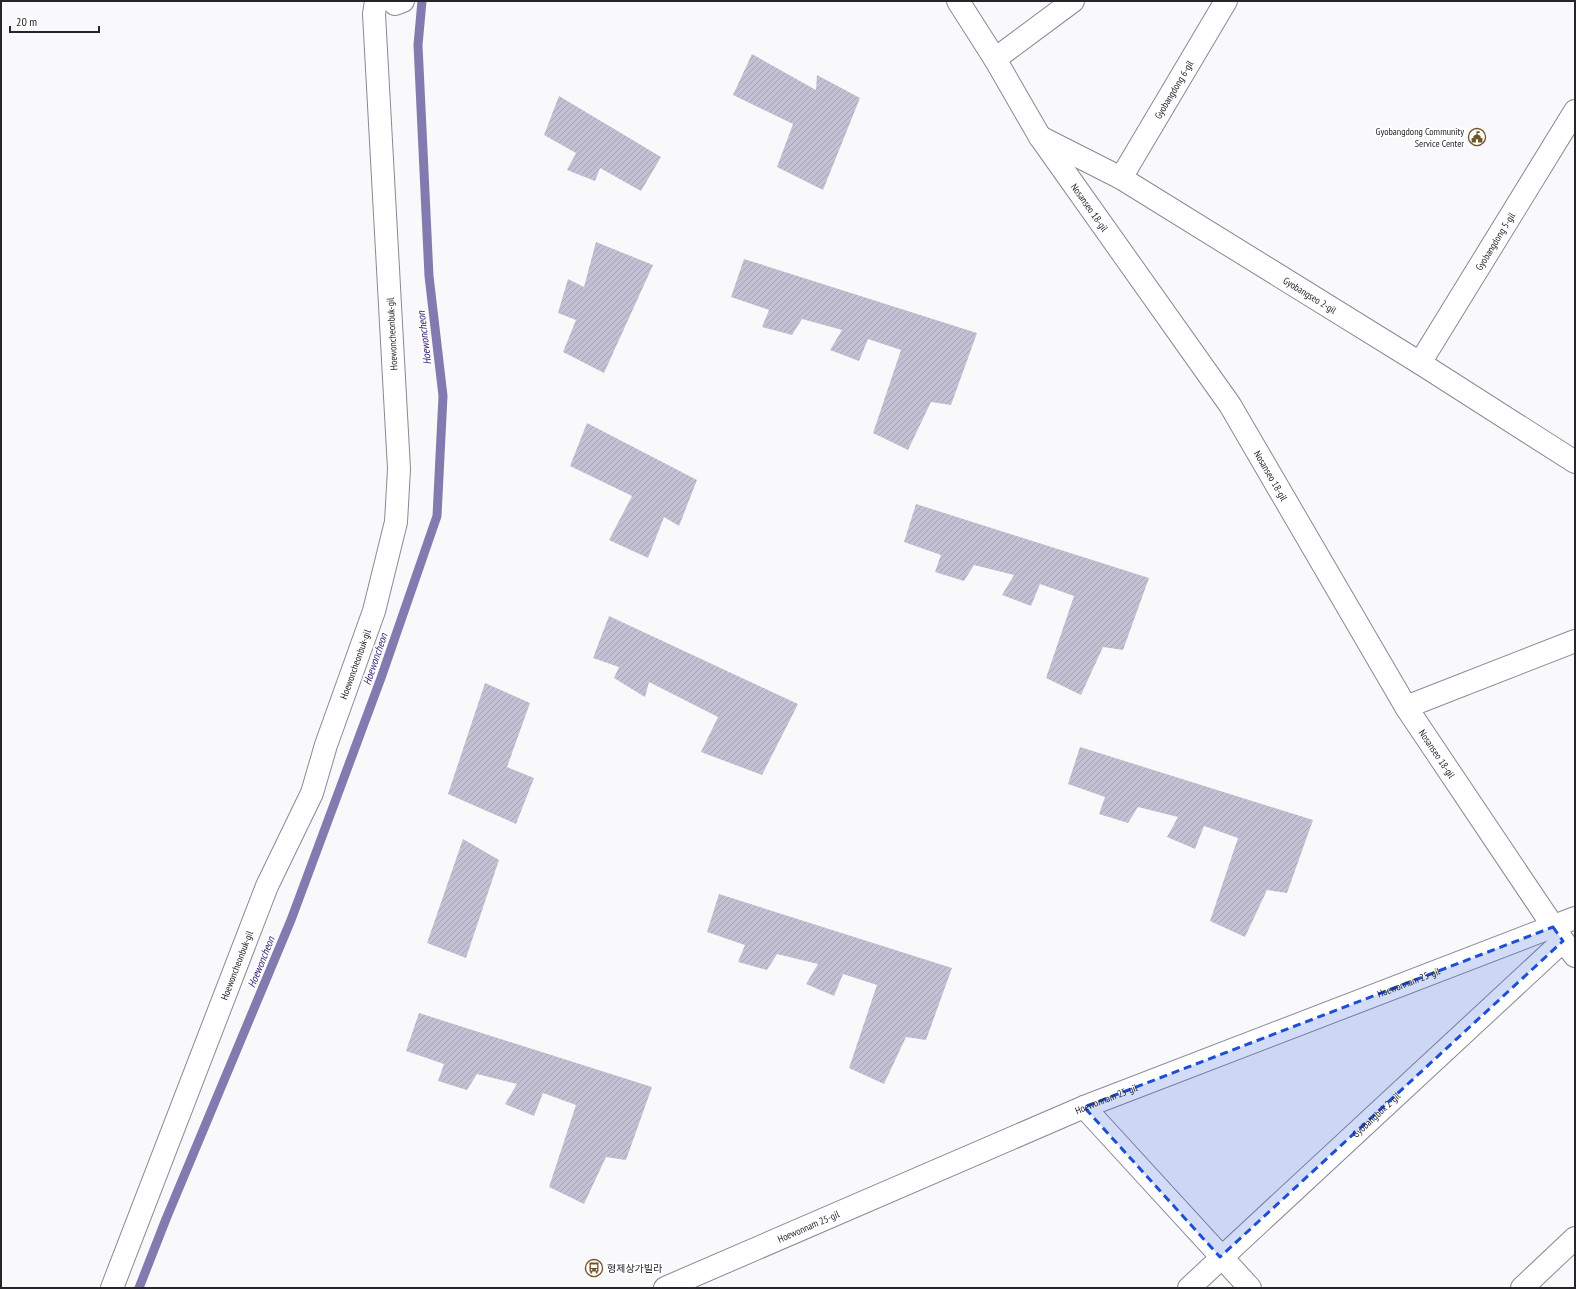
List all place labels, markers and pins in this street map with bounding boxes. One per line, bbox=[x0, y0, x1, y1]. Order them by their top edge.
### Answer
place label: Gyobangdong Community Service Center bbox=[1375, 125, 1464, 150]
public building icon: Gyobangdong Community Service Center bbox=[1467, 127, 1487, 147]
bus stop icon: 형제상가빌라 bbox=[584, 1258, 604, 1278]
place label: 형제상가빌라 bbox=[607, 1262, 663, 1275]

